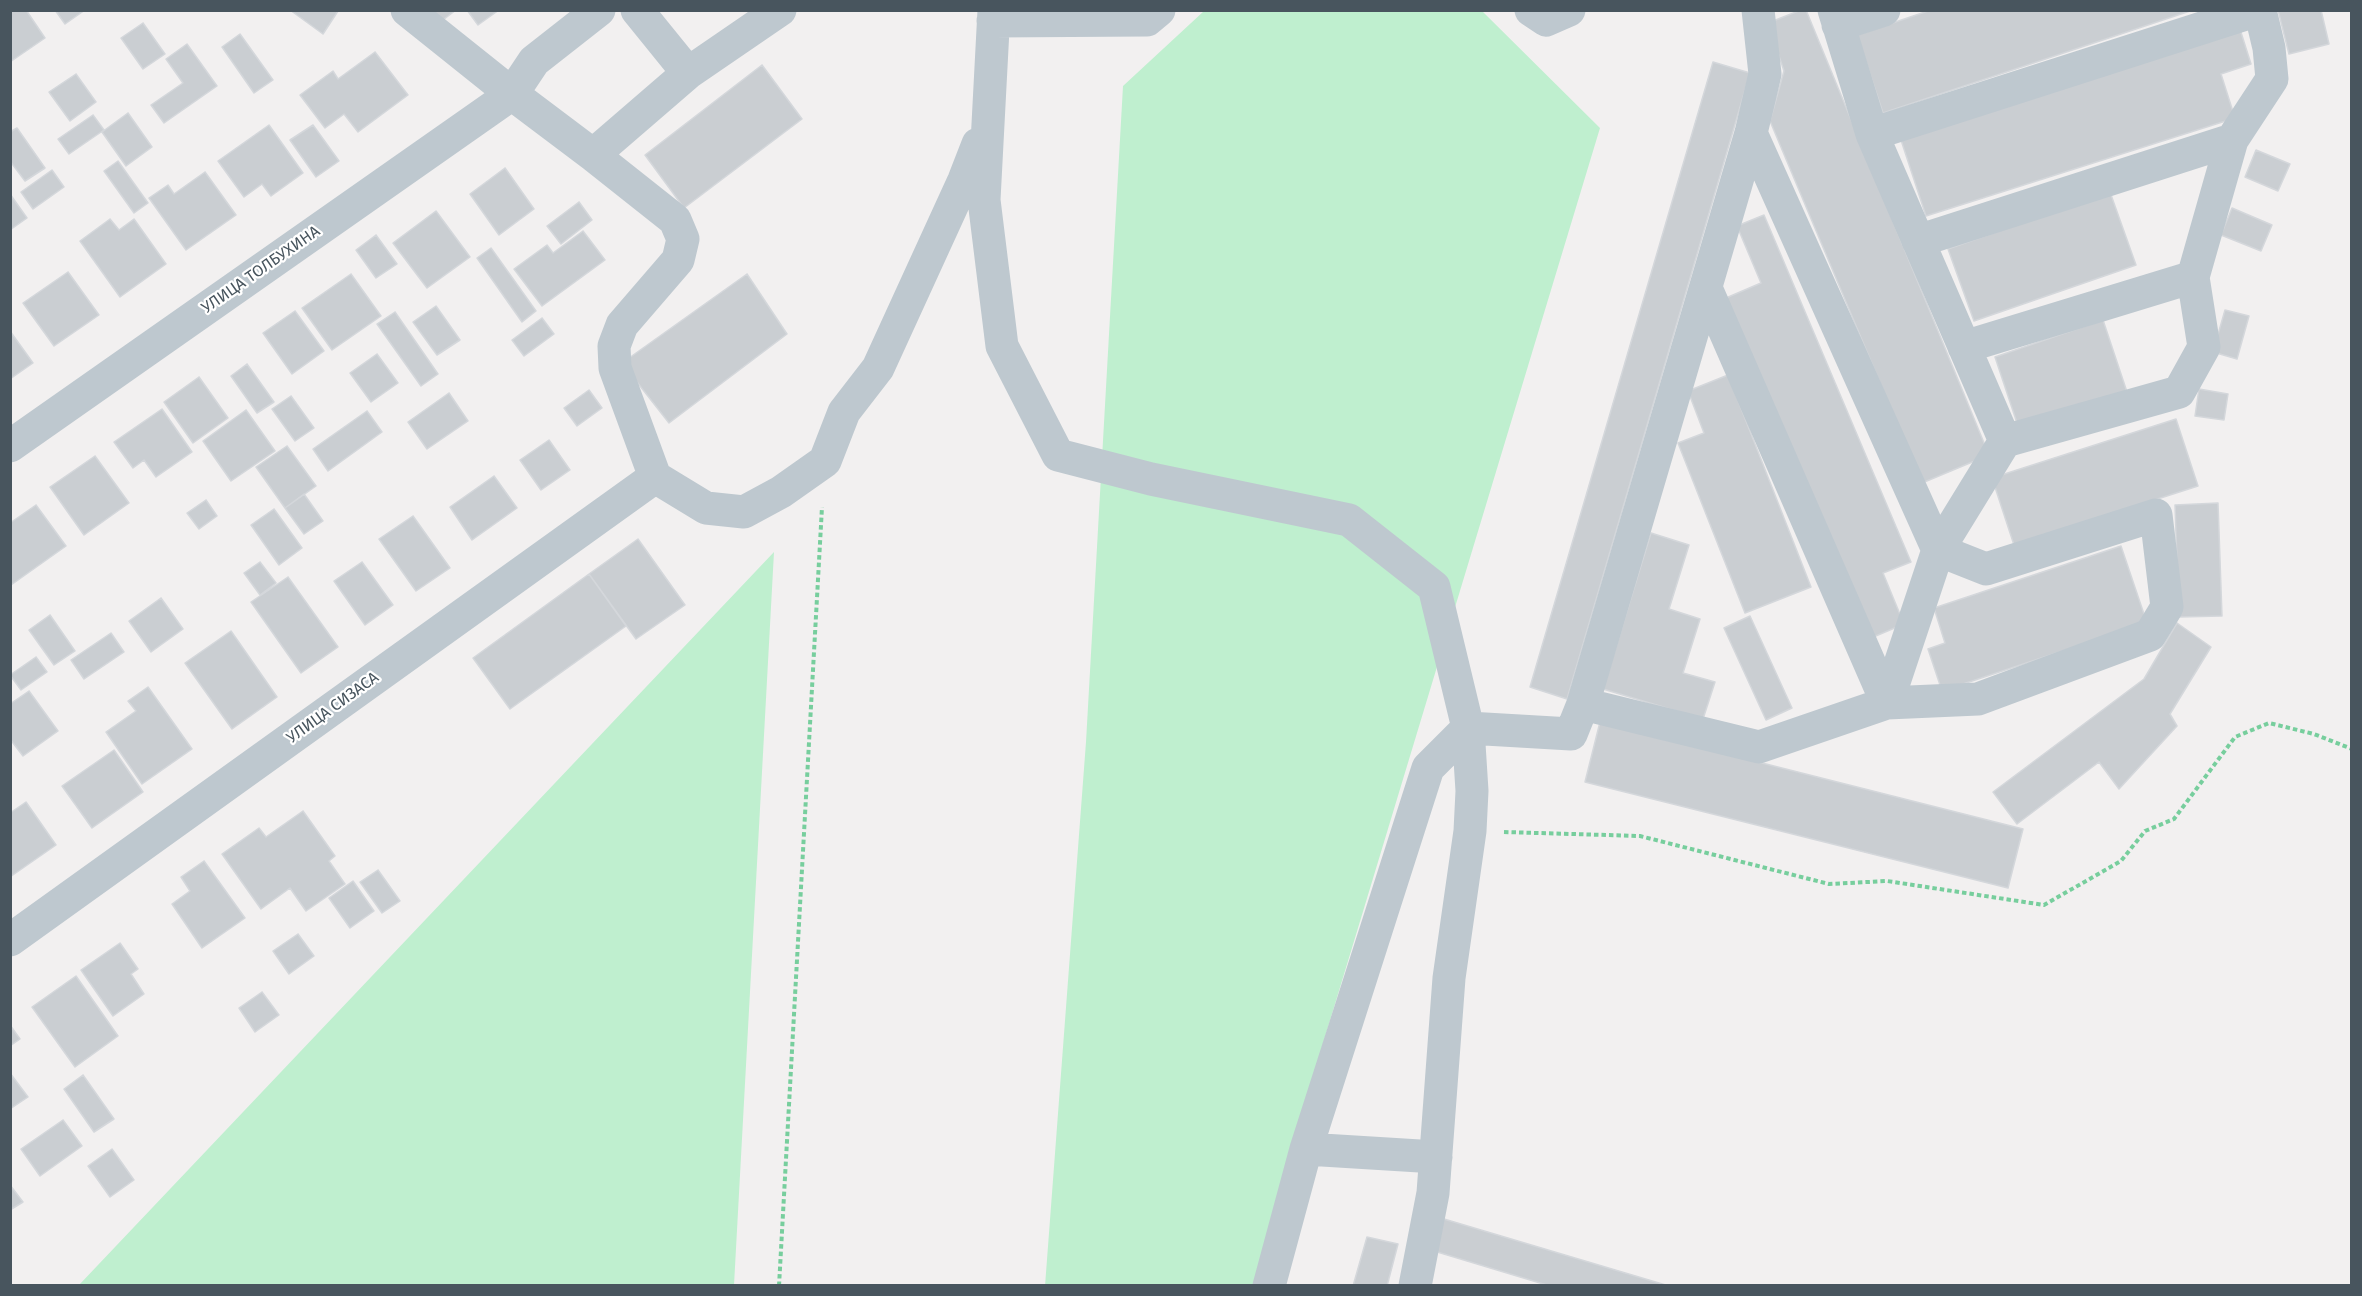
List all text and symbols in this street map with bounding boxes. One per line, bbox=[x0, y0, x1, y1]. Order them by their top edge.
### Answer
street label: УЛИЦА ТОЛБУХИНА bbox=[198, 222, 324, 318]
street label: УЛИЦА СИЗАСА bbox=[283, 668, 383, 748]

